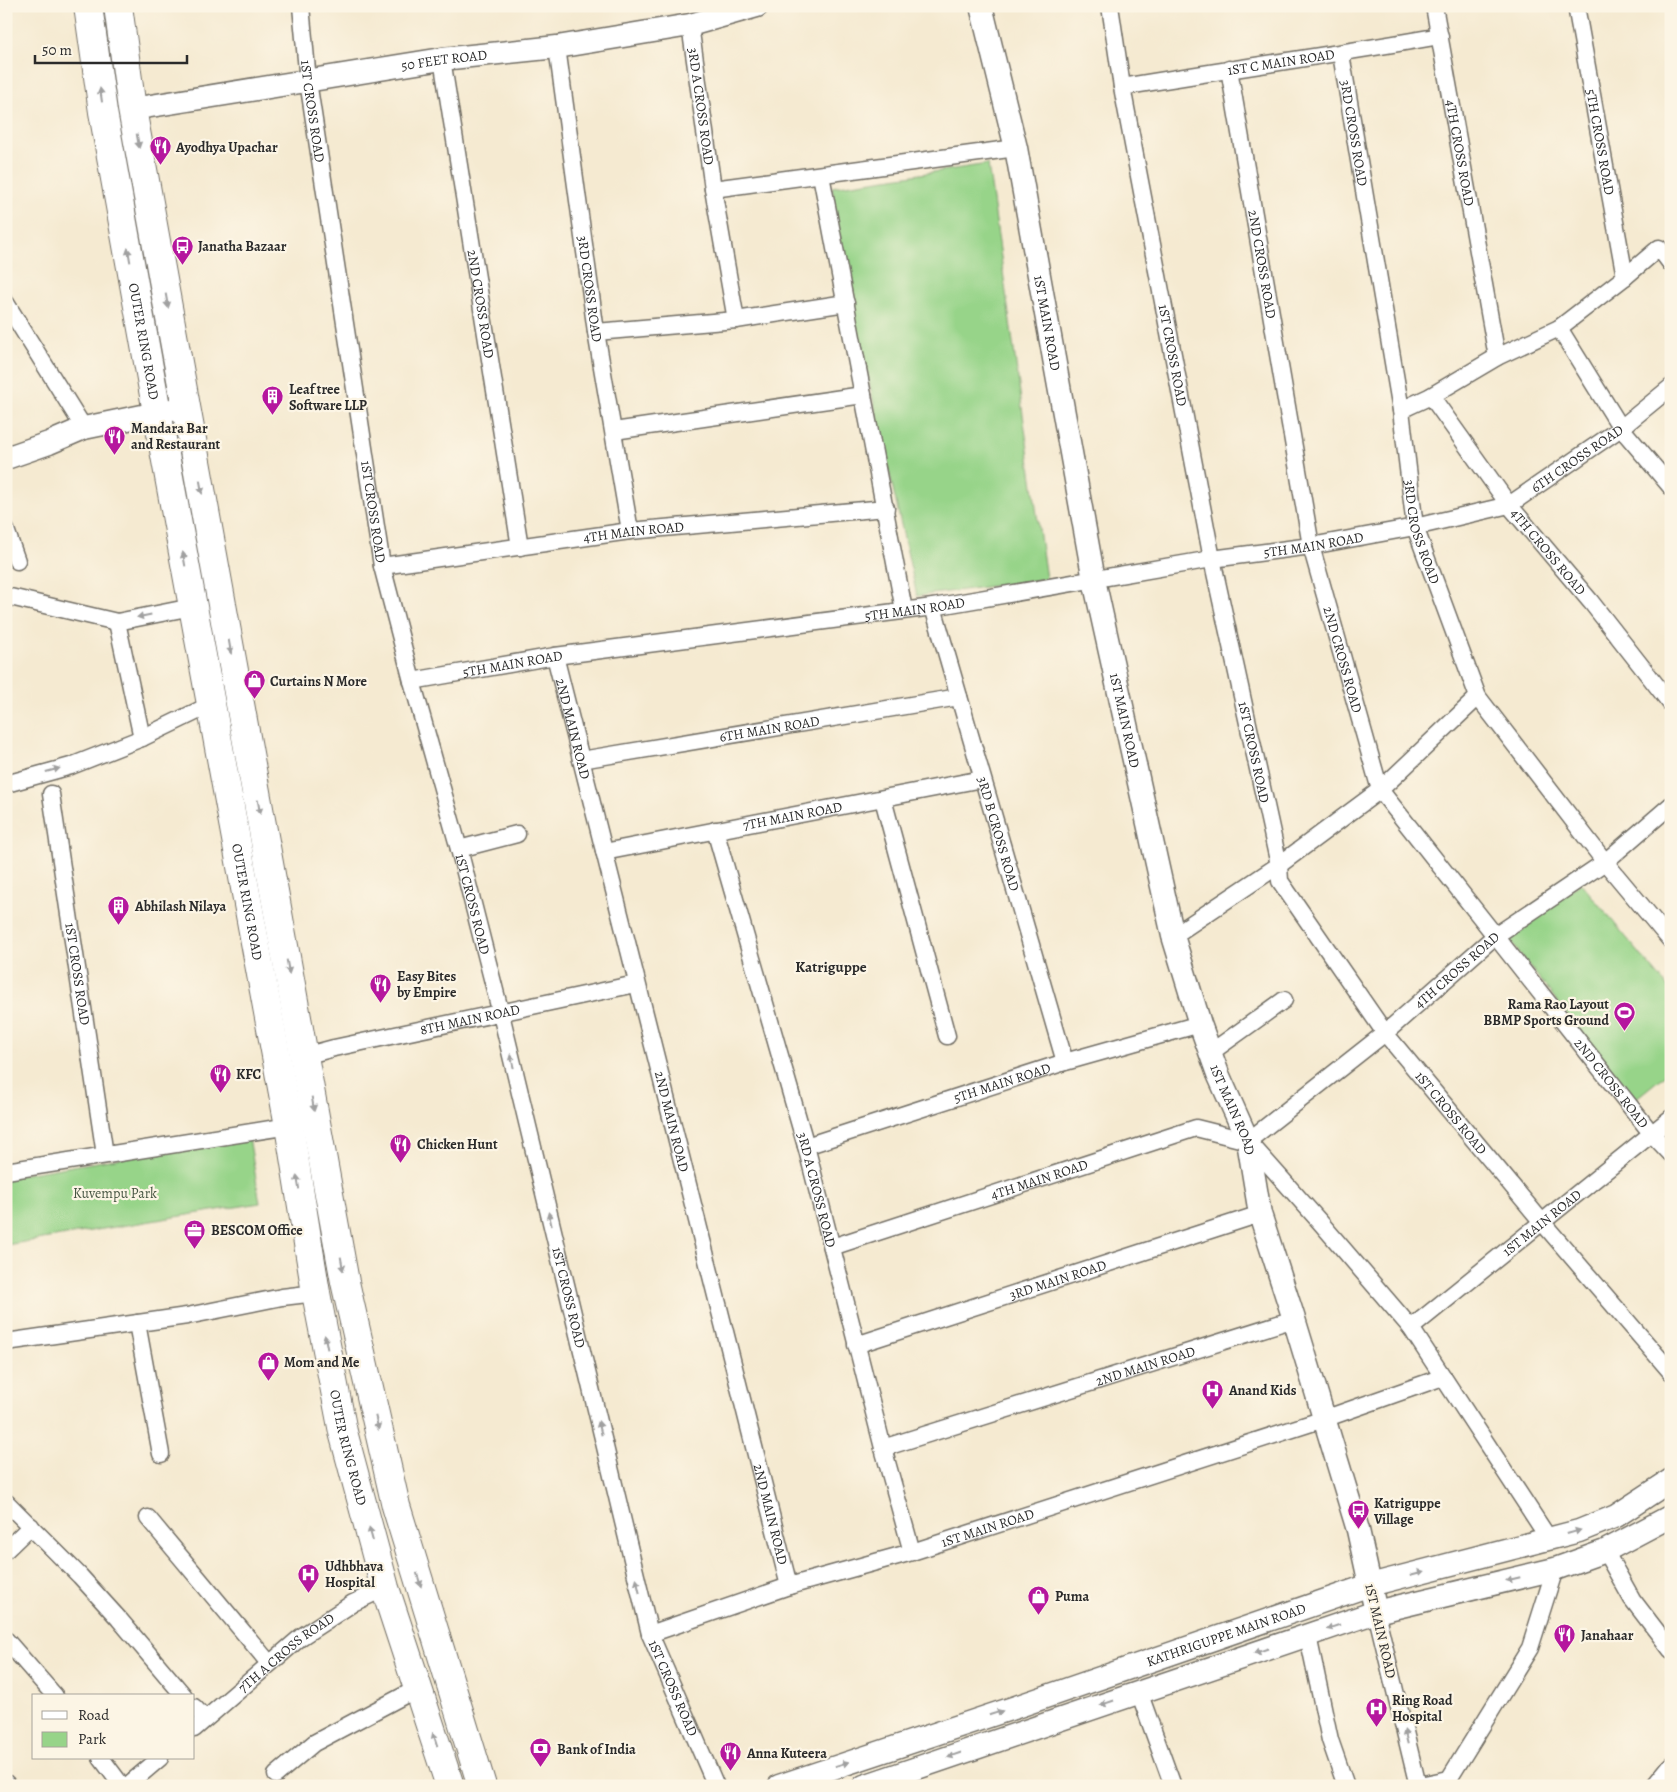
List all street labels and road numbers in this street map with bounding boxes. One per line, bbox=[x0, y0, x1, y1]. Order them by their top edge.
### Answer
street label: 50 FEET ROAD bbox=[400, 45, 488, 75]
street label: 1ST C MAIN ROAD bbox=[1226, 45, 1336, 80]
street label: 3RD A CROSS ROAD bbox=[683, 46, 719, 166]
street label: 1ST CROSS ROAD bbox=[296, 59, 329, 164]
street label: 3RD CROSS ROAD bbox=[1335, 78, 1372, 188]
street label: 5TH CROSS ROAD bbox=[1581, 87, 1619, 197]
street label: 4TH CROSS ROAD bbox=[1441, 98, 1479, 208]
street label: 2ND CROSS ROAD bbox=[1243, 208, 1281, 320]
street label: 3RD CROSS ROAD bbox=[573, 234, 607, 344]
street label: 2ND CROSS ROAD bbox=[463, 248, 499, 360]
street label: 1ST MAIN ROAD bbox=[1029, 274, 1065, 372]
street label: OUTER RING ROAD bbox=[124, 281, 164, 401]
street label: 1ST CROSS ROAD bbox=[1154, 303, 1192, 408]
street label: 6TH CROSS ROAD bbox=[1527, 420, 1627, 497]
street label: 1ST CROSS ROAD bbox=[356, 459, 390, 564]
street label: 3RD CROSS ROAD bbox=[1399, 479, 1444, 587]
street label: 4TH CROSS ROAD bbox=[1506, 505, 1590, 599]
street label: 4TH MAIN ROAD bbox=[582, 517, 685, 547]
street label: 5TH MAIN ROAD bbox=[1262, 528, 1365, 562]
street label: 5TH MAIN ROAD bbox=[864, 593, 967, 626]
street label: 2ND CROSS ROAD bbox=[1319, 604, 1367, 715]
street label: 5TH MAIN ROAD bbox=[461, 646, 564, 682]
street label: 1ST MAIN ROAD bbox=[1105, 671, 1144, 770]
street label: 2ND MAIN ROAD bbox=[551, 676, 595, 781]
street label: 1ST CROSS ROAD bbox=[1233, 700, 1274, 805]
street label: 6TH MAIN ROAD bbox=[718, 711, 821, 747]
street label: 3RD B CROSS ROAD bbox=[973, 774, 1024, 894]
street label: 7TH MAIN ROAD bbox=[741, 797, 844, 835]
street label: OUTER RING ROAD bbox=[227, 842, 267, 962]
street label: 1ST CROSS ROAD bbox=[451, 852, 494, 957]
street label: 1ST CROSS ROAD bbox=[60, 922, 94, 1027]
street label: 4TH CROSS ROAD bbox=[1410, 927, 1504, 1013]
street label: 8TH MAIN ROAD bbox=[418, 1000, 522, 1040]
street label: 2ND CROSS ROAD bbox=[1570, 1034, 1653, 1132]
street label: 5TH MAIN ROAD bbox=[951, 1058, 1053, 1108]
street label: 1ST MAIN ROAD bbox=[1205, 1062, 1259, 1156]
street label: 1ST CROSS ROAD bbox=[1411, 1067, 1491, 1159]
street label: 2ND MAIN ROAD bbox=[650, 1069, 693, 1174]
street label: 3RD A CROSS ROAD bbox=[792, 1130, 841, 1250]
street label: 4TH MAIN ROAD bbox=[988, 1155, 1091, 1205]
street label: 1ST MAIN ROAD bbox=[1498, 1185, 1586, 1261]
street label: 1ST CROSS ROAD bbox=[547, 1245, 590, 1350]
street label: 3RD MAIN ROAD bbox=[1007, 1255, 1109, 1305]
street label: 2ND MAIN ROAD bbox=[1093, 1342, 1198, 1391]
street label: OUTER RING ROAD bbox=[325, 1388, 371, 1508]
street label: 2ND MAIN ROAD bbox=[749, 1462, 792, 1567]
street label: 1ST MAIN ROAD bbox=[939, 1504, 1037, 1552]
street label: 1ST MAIN ROAD bbox=[1360, 1582, 1401, 1680]
street label: KATHRIGUPPE MAIN ROAD bbox=[1144, 1599, 1309, 1671]
street label: 7TH A CROSS ROAD bbox=[234, 1609, 338, 1697]
street label: 1ST CROSS ROAD bbox=[644, 1637, 702, 1739]

